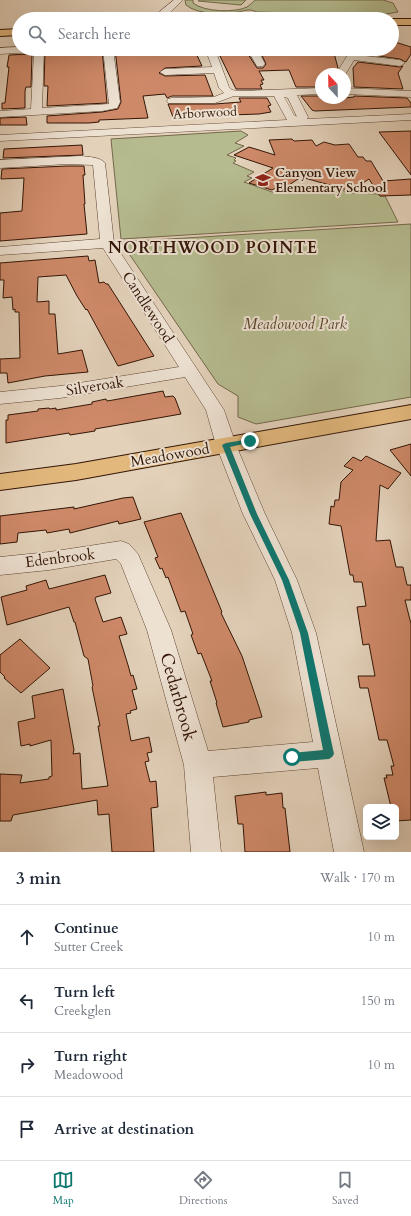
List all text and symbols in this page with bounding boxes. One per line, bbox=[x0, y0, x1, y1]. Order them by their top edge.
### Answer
search box bbox=[12, 12, 399, 56]
icon: search bbox=[26, 23, 48, 45]
text: Search here bbox=[58, 24, 131, 44]
north arrow bbox=[315, 68, 351, 104]
street label: Arborwood bbox=[173, 102, 238, 124]
place label: Canyon View Elementary School bbox=[275, 164, 387, 197]
school or university icon: Canyon View Elementary School bbox=[254, 171, 272, 189]
district label: NORTHWOOD POINTE bbox=[108, 237, 318, 259]
street label: Candlewood bbox=[117, 267, 179, 347]
park label: Meadowood Park bbox=[243, 314, 347, 334]
street label: Silveroak bbox=[65, 372, 125, 400]
route end bbox=[241, 432, 259, 450]
street label: Meadowood bbox=[129, 438, 211, 472]
street label: Edenbrook bbox=[24, 544, 96, 572]
street label: Cedarbrook bbox=[153, 650, 203, 745]
route start bbox=[283, 748, 301, 766]
map controls bbox=[363, 804, 399, 840]
button: layers bbox=[363, 804, 399, 840]
text: 3 min bbox=[16, 867, 61, 890]
text: Walk · 170 m bbox=[320, 869, 395, 887]
text: Continue bbox=[54, 918, 119, 938]
icon: ahead bbox=[16, 926, 38, 948]
text: 10 m bbox=[367, 928, 395, 946]
text: Sutter Creek bbox=[54, 938, 123, 956]
text: Turn left bbox=[54, 982, 115, 1002]
icon: left bbox=[16, 990, 38, 1012]
text: 150 m bbox=[361, 992, 395, 1010]
text: Creekglen bbox=[54, 1002, 111, 1020]
text: Turn right bbox=[54, 1046, 127, 1066]
icon: right bbox=[16, 1054, 38, 1076]
text: 10 m bbox=[367, 1056, 395, 1074]
text: Meadowood bbox=[54, 1066, 123, 1084]
icon: arrive bbox=[16, 1118, 38, 1140]
text: Arrive at destination bbox=[54, 1119, 194, 1139]
tab: Map bbox=[52, 1169, 74, 1208]
tab: Directions bbox=[179, 1169, 227, 1208]
tab: Saved bbox=[332, 1169, 359, 1208]

